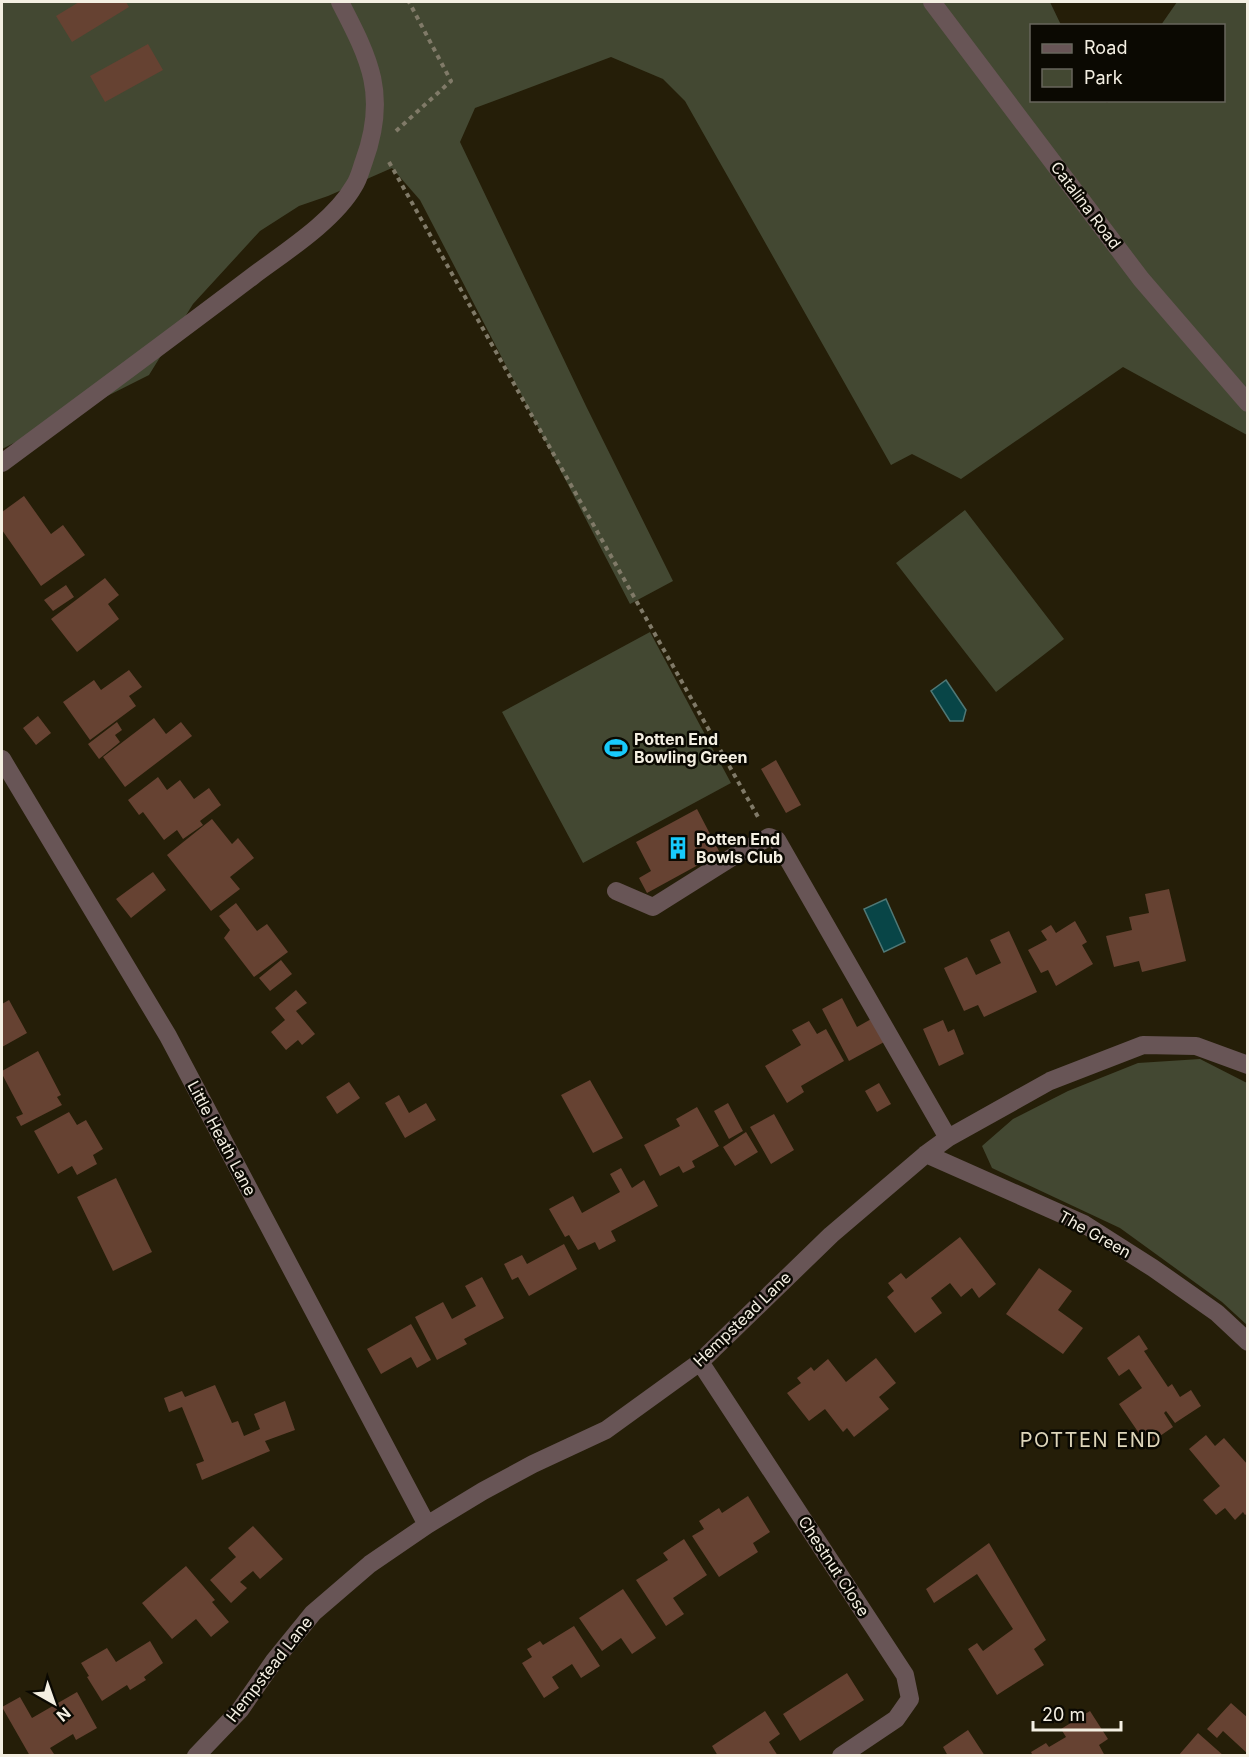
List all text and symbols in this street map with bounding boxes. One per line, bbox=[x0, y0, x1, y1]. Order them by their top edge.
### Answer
legend bbox=[1030, 24, 1225, 102]
text: Road bbox=[1084, 37, 1127, 58]
text: Park bbox=[1084, 67, 1123, 88]
street label: Catalina Road bbox=[1047, 157, 1125, 253]
place label: Potten End Bowling Green bbox=[634, 729, 747, 767]
sports icon: Potten End Bowling Green bbox=[603, 735, 629, 761]
place label: Potten End Bowls Club bbox=[696, 829, 783, 867]
building icon: Potten End Bowls Club bbox=[665, 835, 691, 861]
street label: Little Heath Lane bbox=[183, 1077, 261, 1199]
street label: The Green bbox=[1055, 1206, 1135, 1262]
street label: Hempstead Lane bbox=[689, 1267, 795, 1371]
district label: POTTEN END bbox=[1020, 1428, 1162, 1452]
street label: Chestnut Close bbox=[794, 1512, 874, 1620]
street label: Hempstead Lane bbox=[222, 1612, 316, 1726]
north arrow bbox=[24, 1673, 84, 1733]
scale bar bbox=[1033, 1694, 1122, 1732]
text: N bbox=[53, 1703, 75, 1726]
text: 20 m bbox=[1042, 1704, 1085, 1725]

